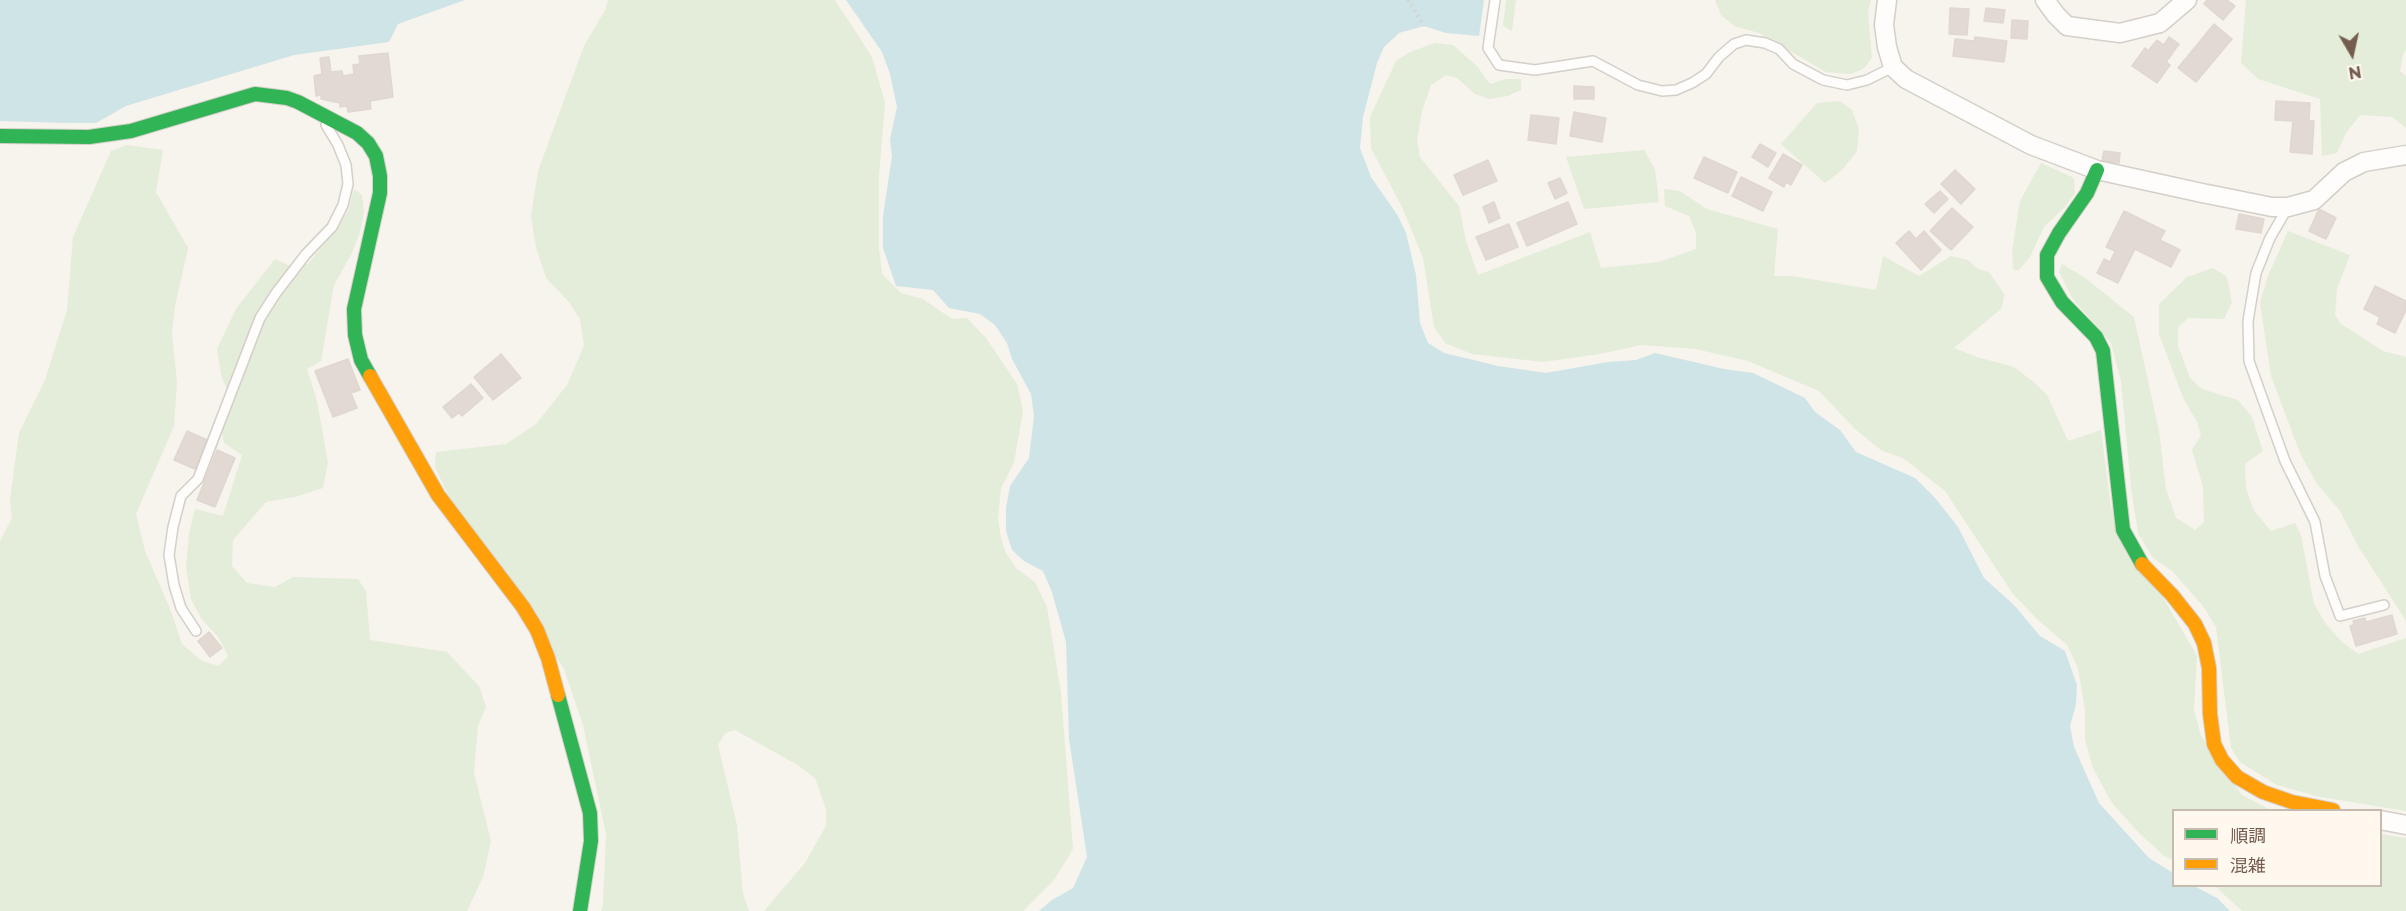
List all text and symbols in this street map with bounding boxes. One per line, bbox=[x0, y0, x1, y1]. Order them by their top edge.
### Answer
north arrow bbox=[2322, 24, 2382, 84]
text: N bbox=[2347, 62, 2363, 83]
legend bbox=[2172, 809, 2382, 887]
text: 順調 bbox=[2230, 825, 2266, 847]
text: 混雑 bbox=[2230, 855, 2266, 877]

